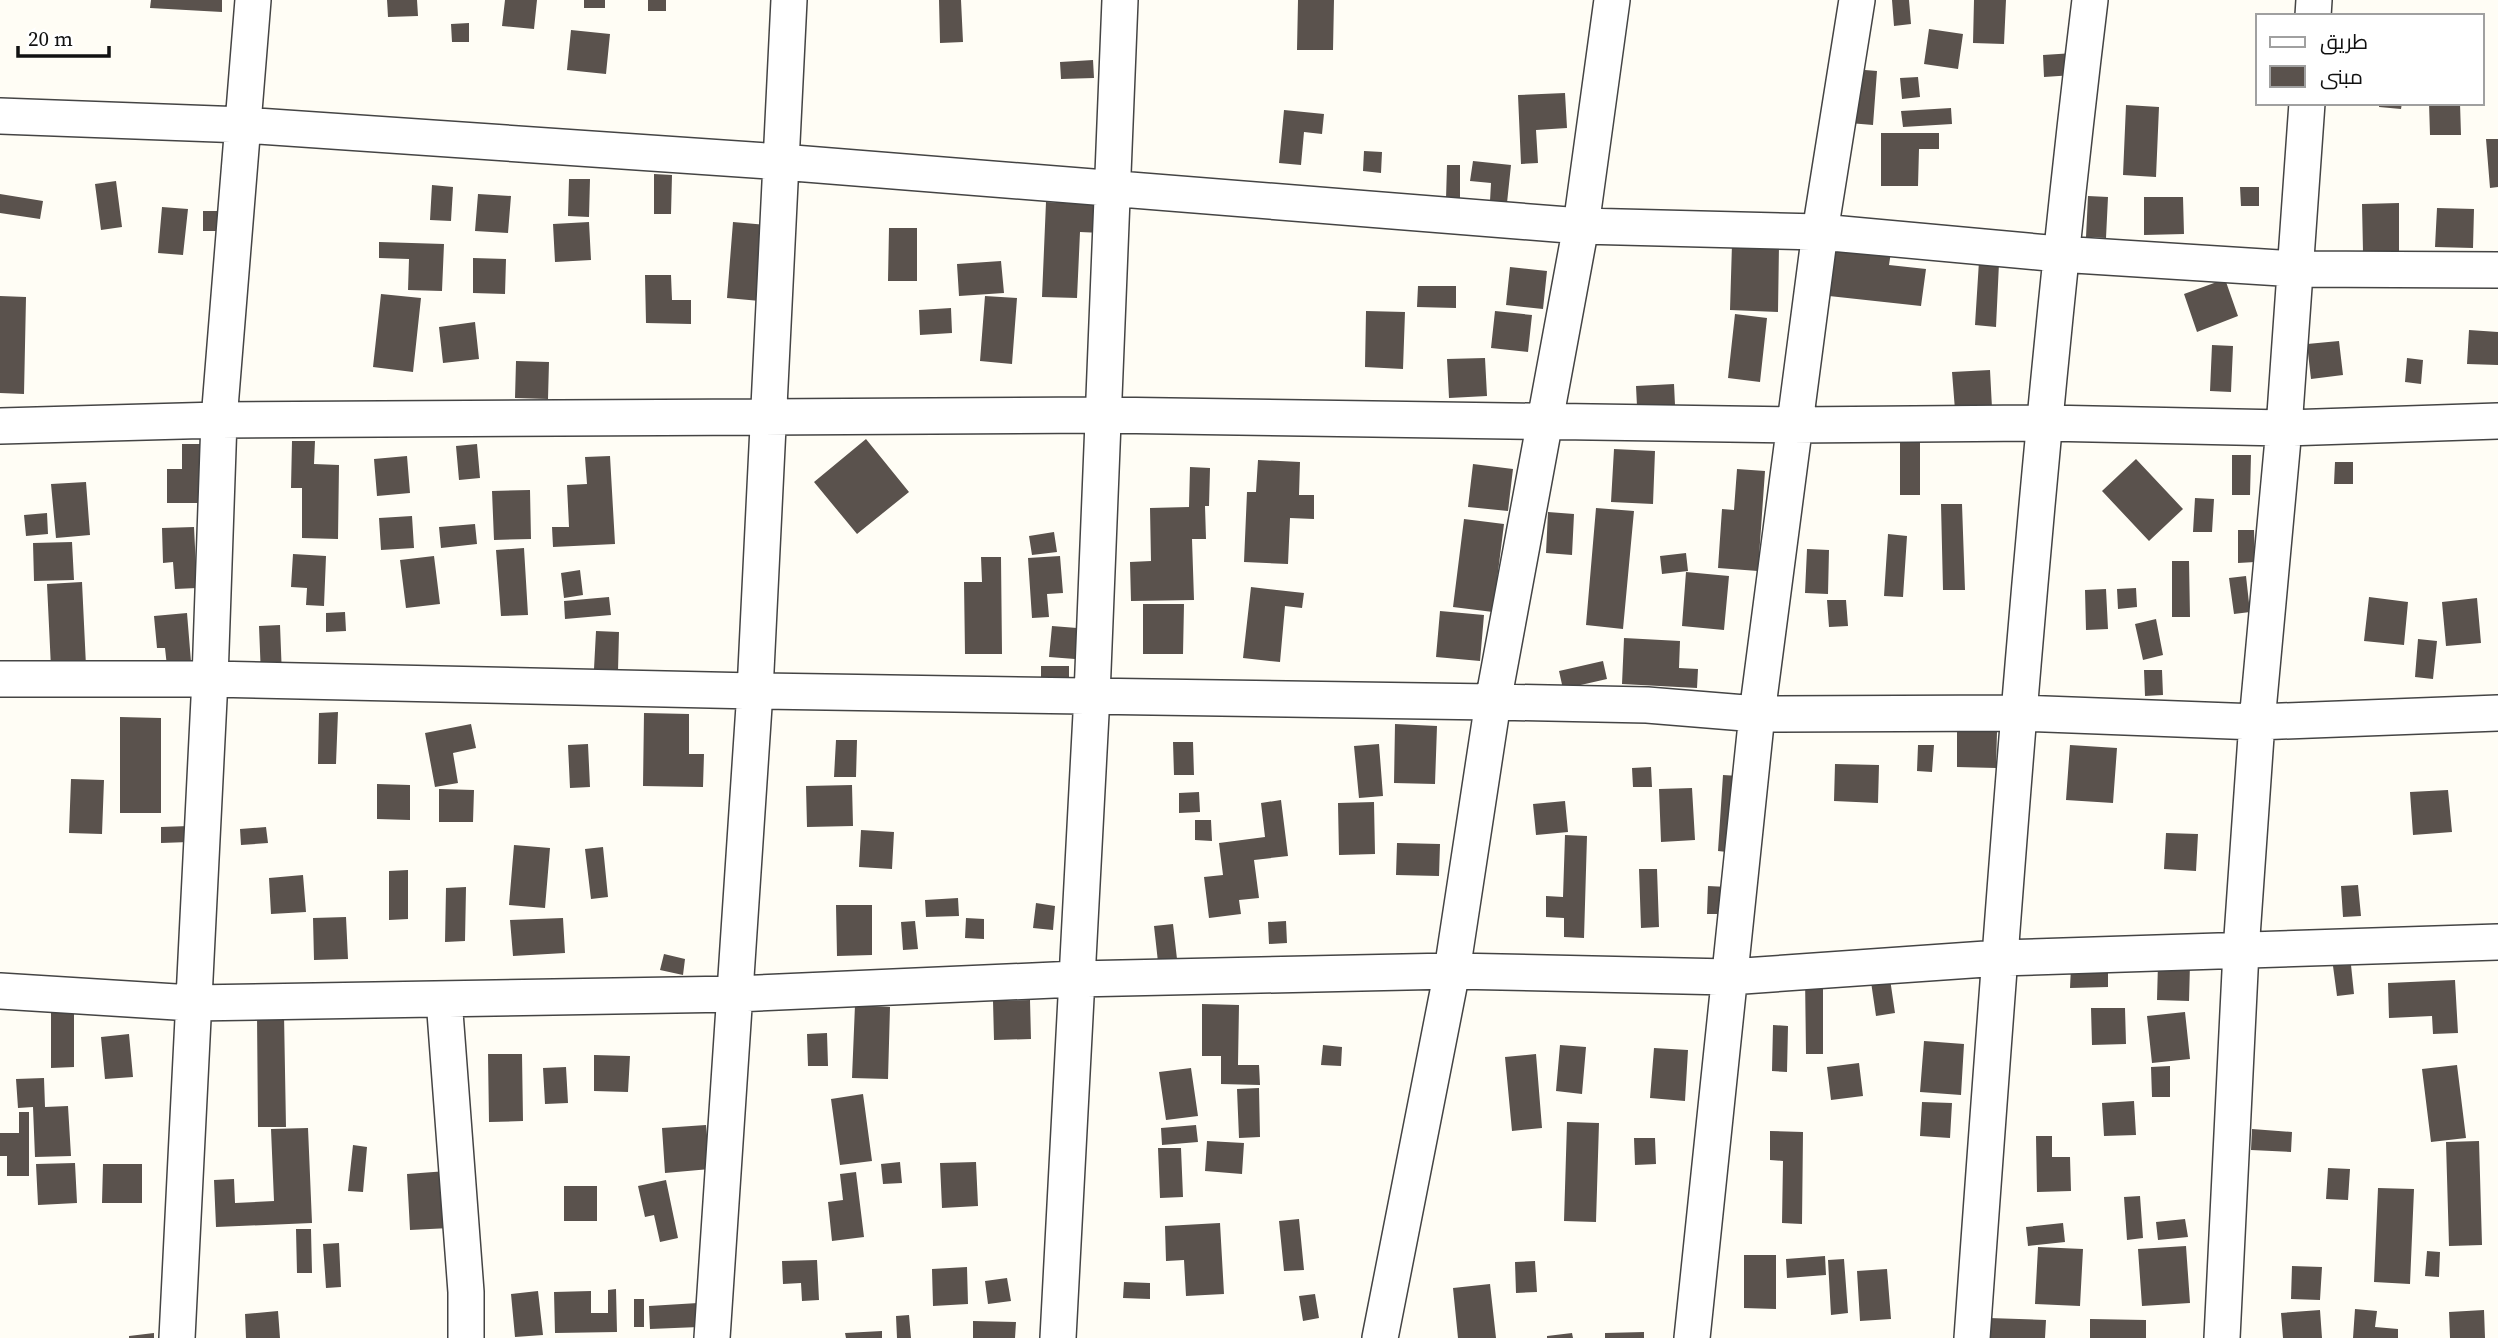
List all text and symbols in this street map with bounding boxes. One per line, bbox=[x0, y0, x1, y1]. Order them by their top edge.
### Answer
scale bar bbox=[18, 14, 108, 58]
legend bbox=[2256, 14, 2484, 105]
text: 20 m bbox=[28, 24, 73, 53]
text: طريق bbox=[2320, 27, 2368, 56]
text: مبنى bbox=[2320, 62, 2363, 91]

